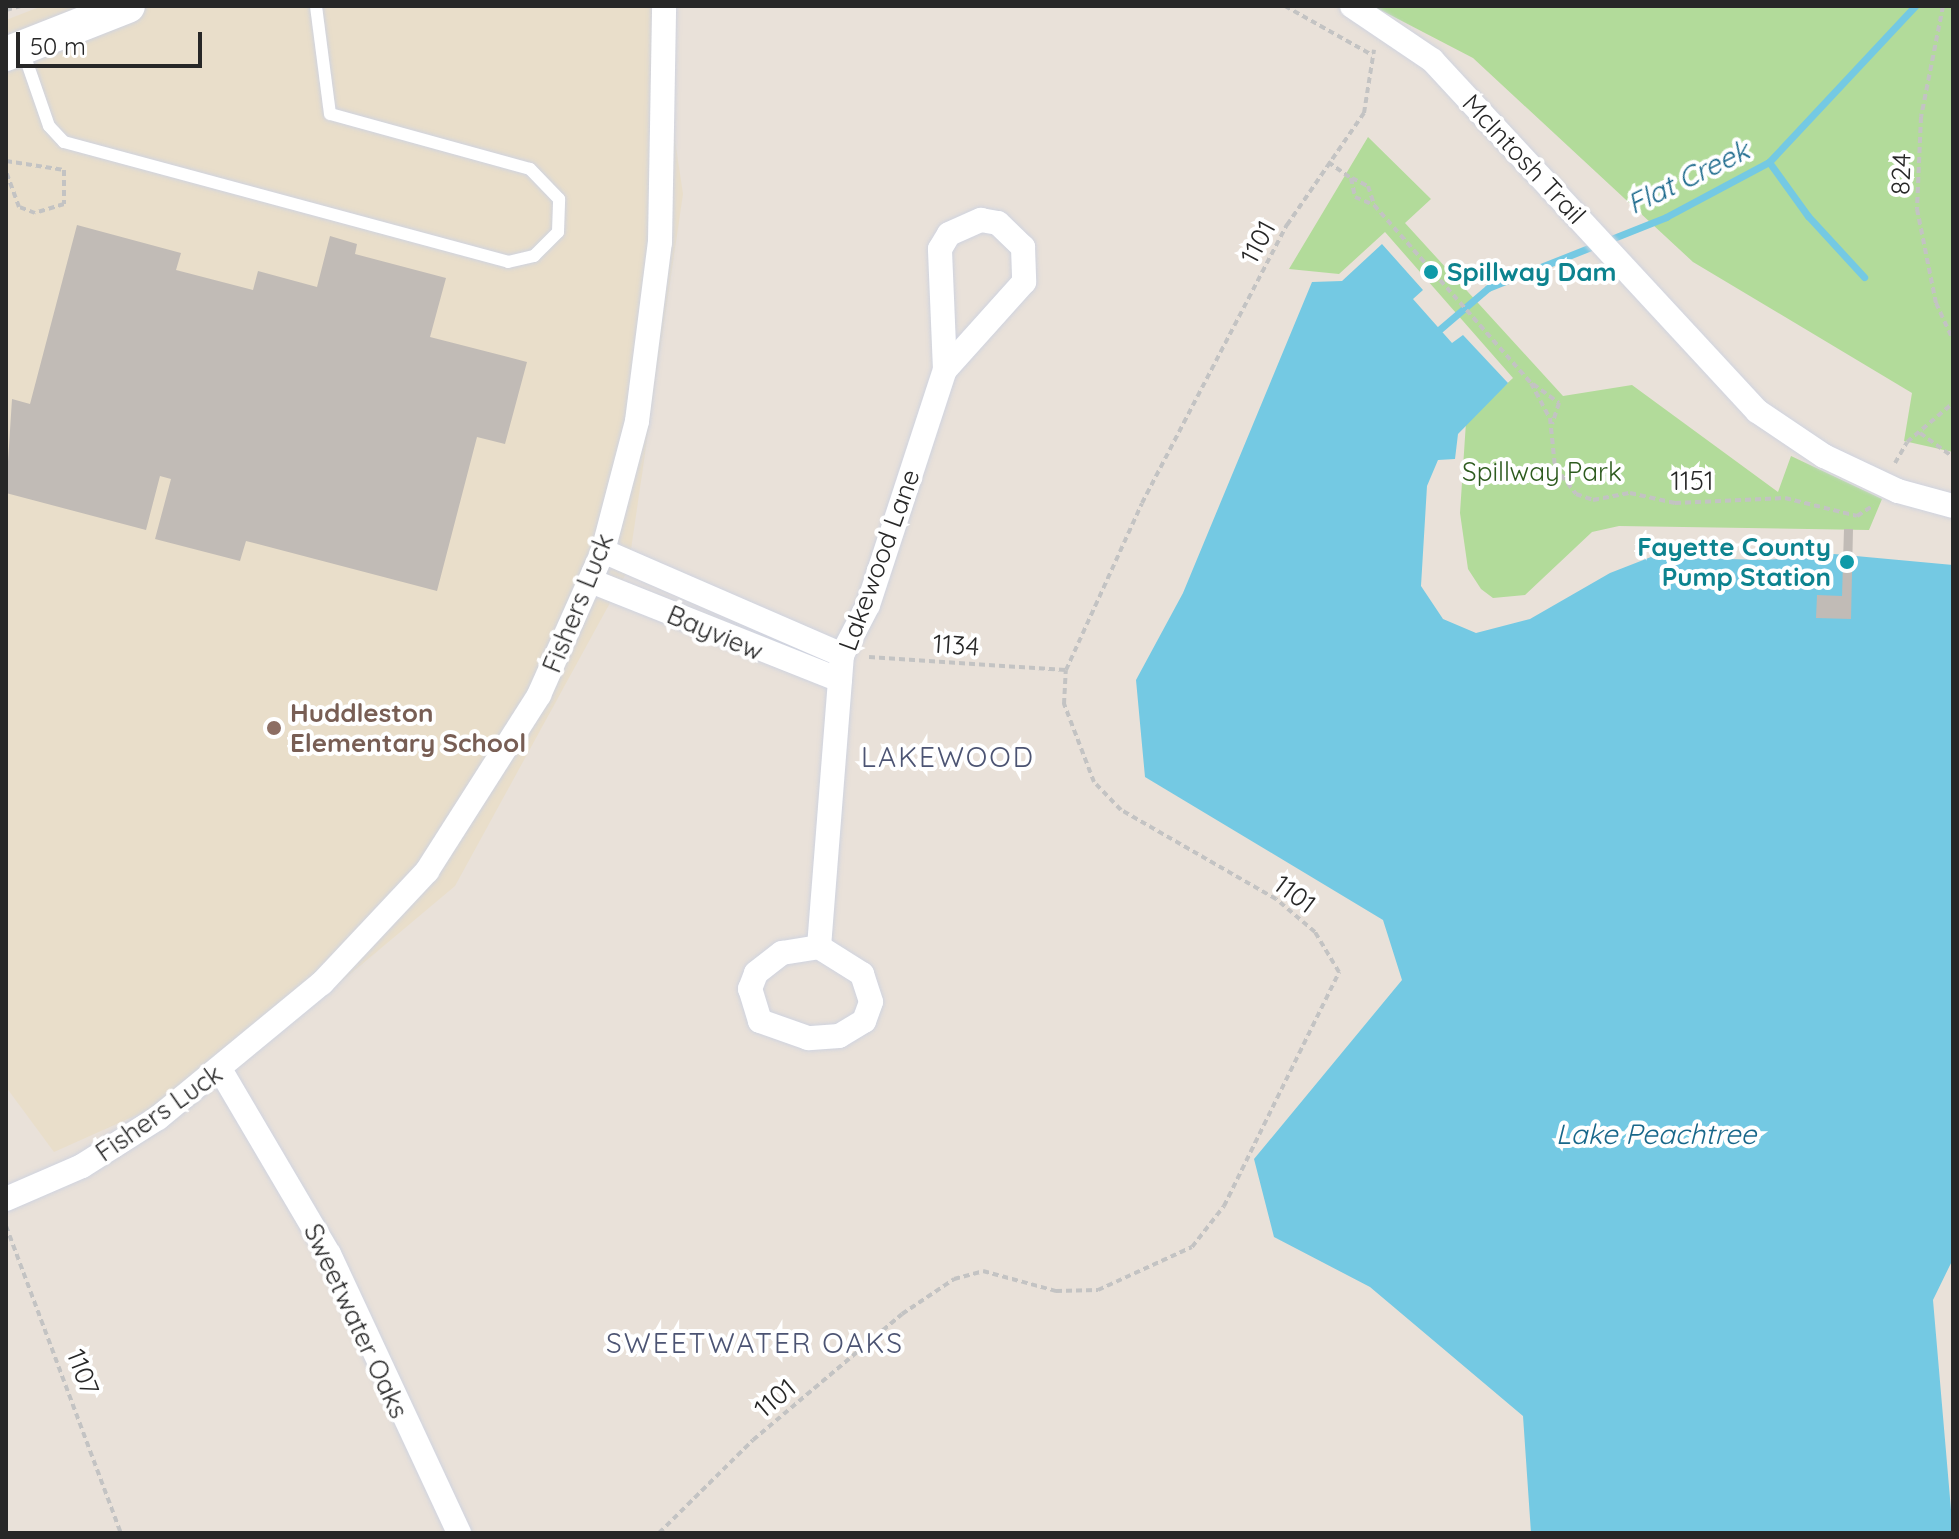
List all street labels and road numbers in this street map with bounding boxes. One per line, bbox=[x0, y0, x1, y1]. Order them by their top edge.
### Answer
street label: McIntosh Trail bbox=[1456, 88, 1592, 230]
street label: 824 bbox=[1885, 153, 1917, 195]
street label: 1101 bbox=[1234, 215, 1282, 269]
street label: Lakewood Lane bbox=[832, 465, 926, 655]
street label: 1151 bbox=[1670, 465, 1714, 497]
street label: Fishers Luck bbox=[536, 529, 620, 677]
street label: Bayview bbox=[662, 599, 768, 667]
street label: 1134 bbox=[932, 628, 980, 662]
street label: 1101 bbox=[1268, 868, 1322, 920]
street label: Fishers Luck bbox=[90, 1058, 228, 1168]
street label: Sweetwater Oaks bbox=[297, 1219, 415, 1423]
street label: 1107 bbox=[60, 1345, 106, 1399]
street label: 1101 bbox=[748, 1372, 802, 1424]

